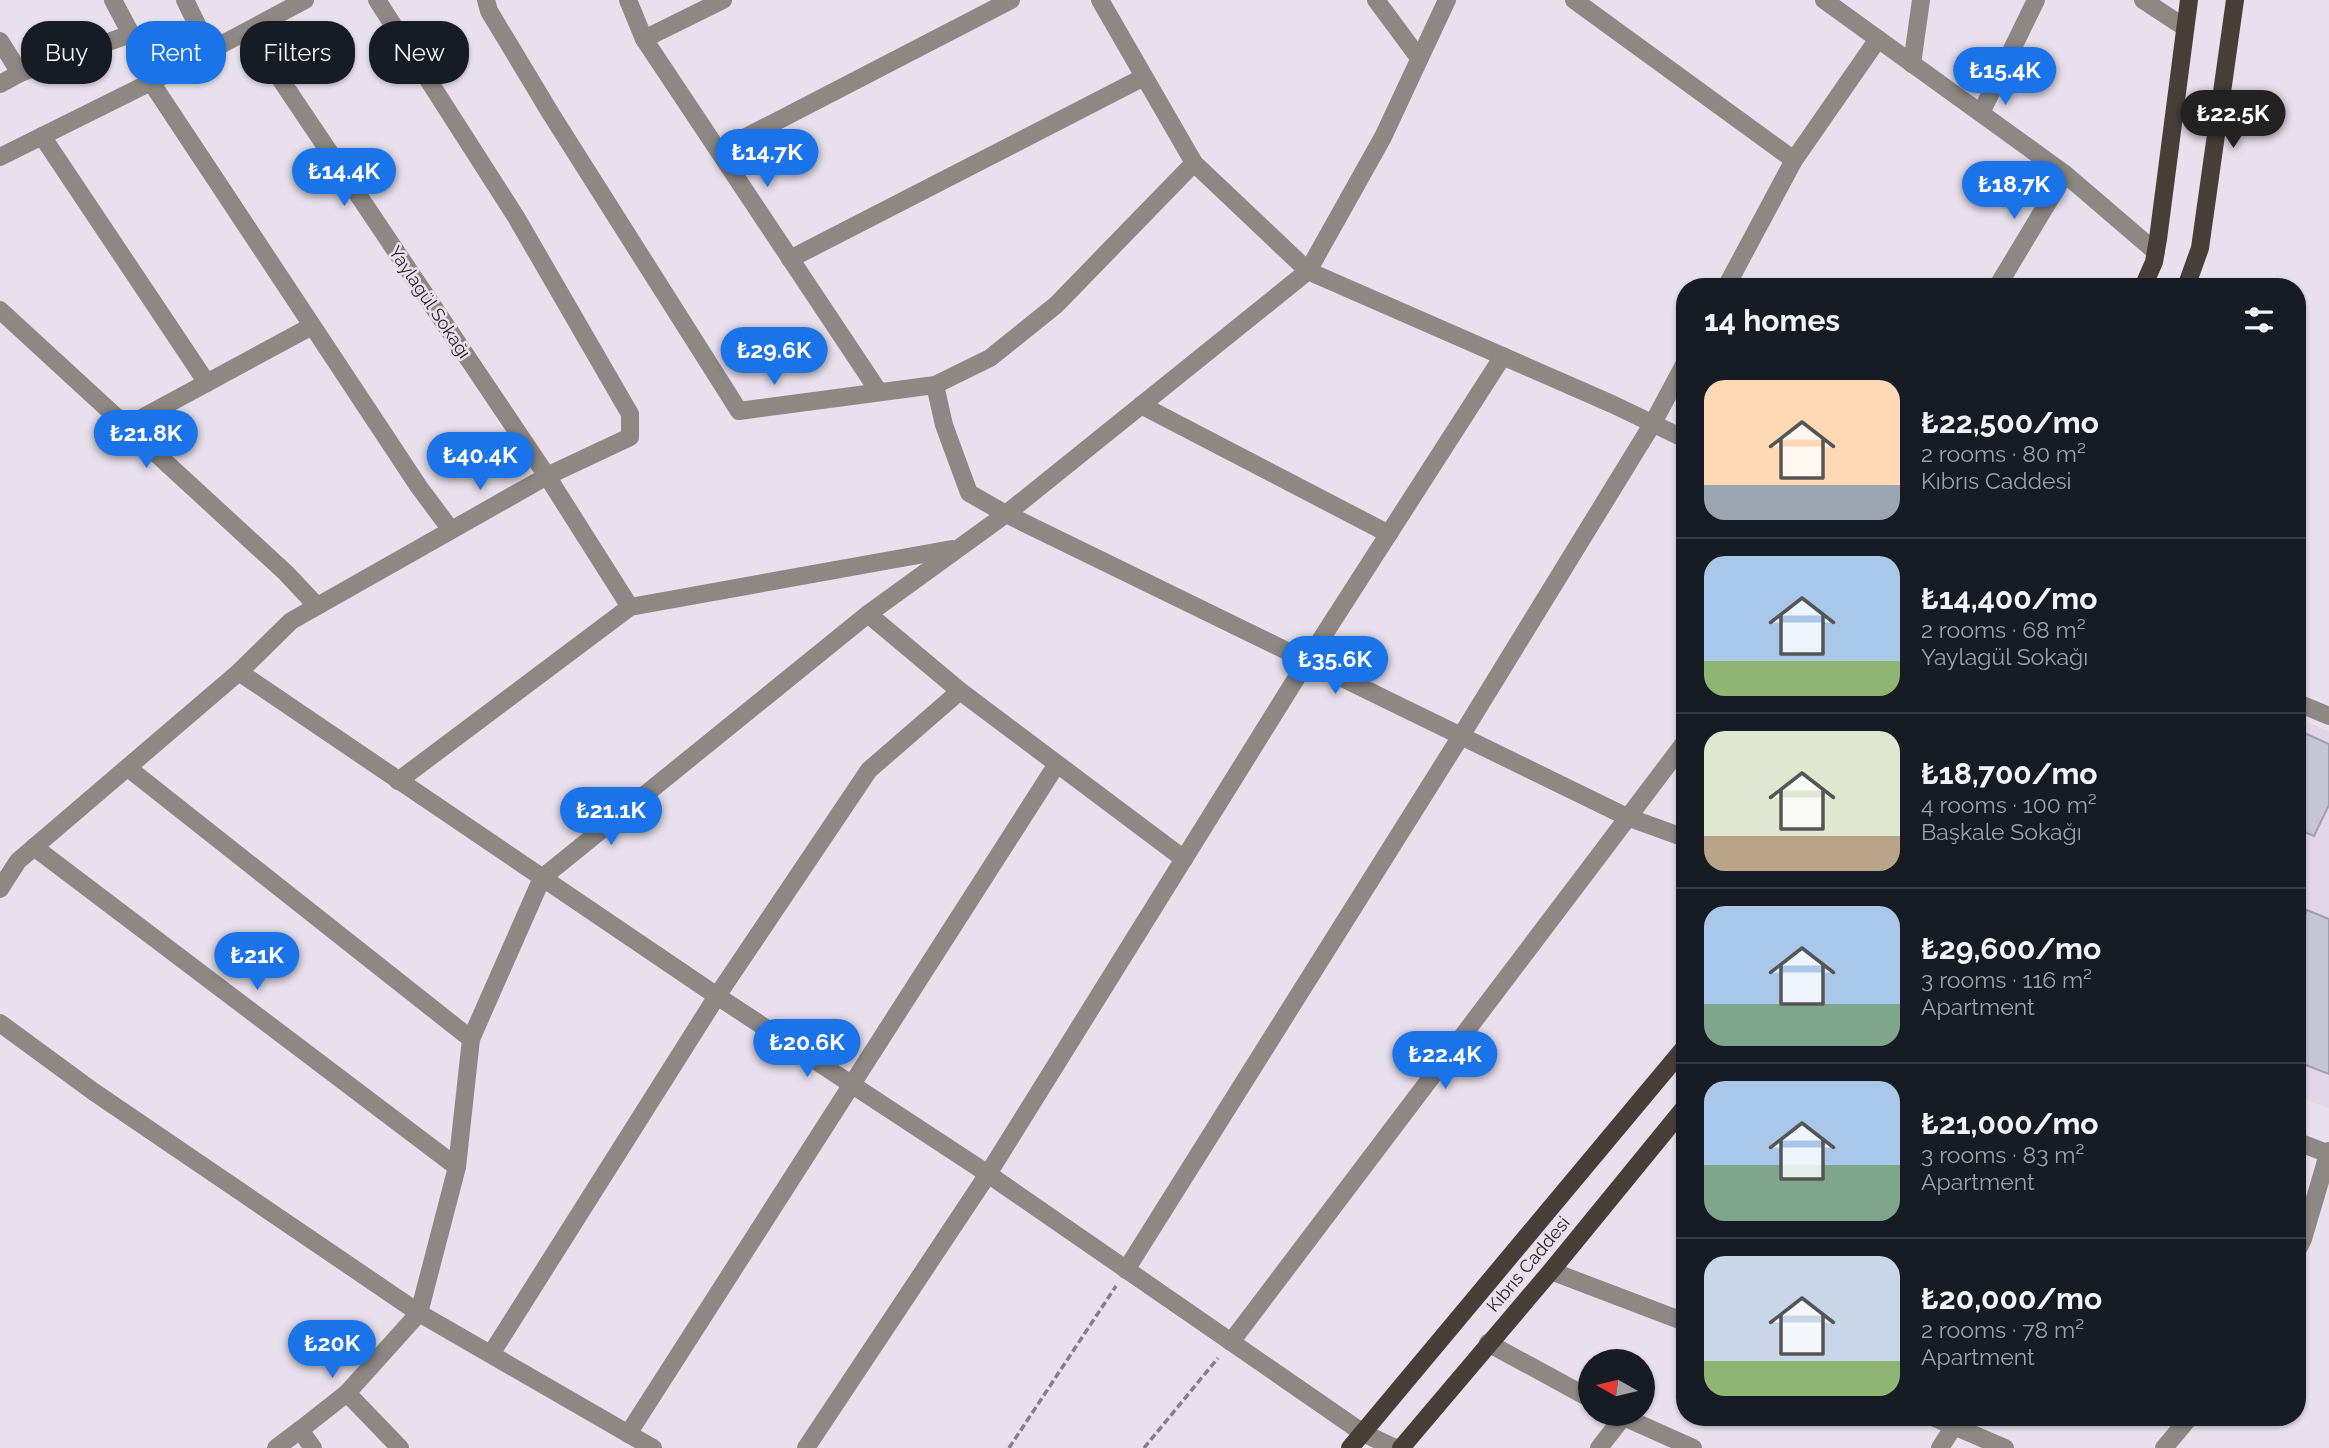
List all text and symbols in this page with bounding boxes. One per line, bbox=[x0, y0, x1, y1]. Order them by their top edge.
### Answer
chip: Buy bbox=[21, 21, 112, 84]
chip: Rent bbox=[126, 21, 226, 84]
chip: Filters bbox=[240, 21, 355, 84]
chip: New bbox=[369, 21, 469, 84]
pin: ₺15.4K bbox=[1948, 48, 2062, 107]
text: ₺15.4K bbox=[1969, 56, 2041, 83]
pin: ₺22.5K bbox=[2176, 90, 2290, 150]
text: ₺22.5K bbox=[2197, 99, 2269, 126]
pin: ₺14.7K bbox=[710, 130, 824, 189]
text: ₺14.7K bbox=[731, 138, 803, 165]
pin: ₺14.4K bbox=[287, 148, 401, 208]
text: ₺14.4K bbox=[308, 157, 380, 184]
pin: ₺18.7K bbox=[1957, 162, 2071, 221]
text: ₺18.7K bbox=[1978, 170, 2050, 197]
street label: Yaylagül Sokağı bbox=[385, 242, 475, 362]
icon: filters bbox=[2240, 301, 2278, 339]
text: 14 homes bbox=[1704, 303, 1840, 338]
pin: ₺29.6K bbox=[717, 328, 831, 387]
text: ₺29.6K bbox=[737, 336, 811, 363]
text: ₺22,500/mo bbox=[1921, 405, 2099, 440]
icon: home bbox=[1760, 408, 1844, 492]
pin: ₺21.8K bbox=[89, 410, 203, 470]
text: ₺21.8K bbox=[110, 419, 182, 446]
pin: ₺40.4K bbox=[423, 433, 537, 492]
text: 2 rooms · 80 m² bbox=[1921, 440, 2086, 467]
text: ₺40.4K bbox=[443, 441, 517, 468]
text: Kıbrıs Caddesi bbox=[1921, 467, 2072, 494]
text: ₺14,400/mo bbox=[1921, 581, 2097, 616]
icon: home bbox=[1760, 584, 1844, 668]
text: 2 rooms · 68 m² bbox=[1921, 616, 2086, 643]
pin: ₺35.6K bbox=[1278, 636, 1392, 696]
text: Yaylagül Sokağı bbox=[1921, 643, 2088, 670]
text: ₺35.6K bbox=[1298, 645, 1372, 672]
text: ₺18,700/mo bbox=[1921, 756, 2098, 791]
icon: home bbox=[1760, 759, 1844, 843]
pin: ₺21.1K bbox=[554, 788, 668, 847]
text: 4 rooms · 100 m² bbox=[1921, 791, 2097, 818]
text: ₺21.1K bbox=[576, 796, 646, 823]
text: Başkale Sokağı bbox=[1921, 818, 2082, 845]
text: ₺29,600/mo bbox=[1921, 931, 2101, 966]
pin: ₺21K bbox=[216, 932, 298, 992]
icon: home bbox=[1760, 934, 1844, 1018]
text: ₺21K bbox=[230, 941, 284, 968]
text: 3 rooms · 116 m² bbox=[1921, 966, 2092, 993]
text: Apartment bbox=[1921, 993, 2035, 1020]
pin: ₺20.6K bbox=[750, 1020, 864, 1079]
text: ₺20.6K bbox=[769, 1028, 845, 1055]
pin: ₺22.4K bbox=[1388, 1032, 1502, 1091]
text: ₺22.4K bbox=[1408, 1040, 1482, 1067]
text: ₺21,000/mo bbox=[1921, 1106, 2099, 1141]
icon: home bbox=[1760, 1109, 1844, 1193]
text: 3 rooms · 83 m² bbox=[1921, 1141, 2084, 1168]
text: Apartment bbox=[1921, 1168, 2035, 1195]
street label: Kıbrıs Caddesi bbox=[1482, 1212, 1574, 1316]
text: ₺20,000/mo bbox=[1921, 1281, 2102, 1316]
icon: home bbox=[1760, 1284, 1844, 1368]
text: 2 rooms · 78 m² bbox=[1921, 1316, 2084, 1343]
pin: ₺20K bbox=[291, 1320, 373, 1380]
text: ₺20K bbox=[304, 1329, 360, 1356]
text: Apartment bbox=[1921, 1343, 2035, 1370]
north arrow bbox=[1578, 1349, 1656, 1426]
map controls bbox=[1578, 1349, 1655, 1426]

